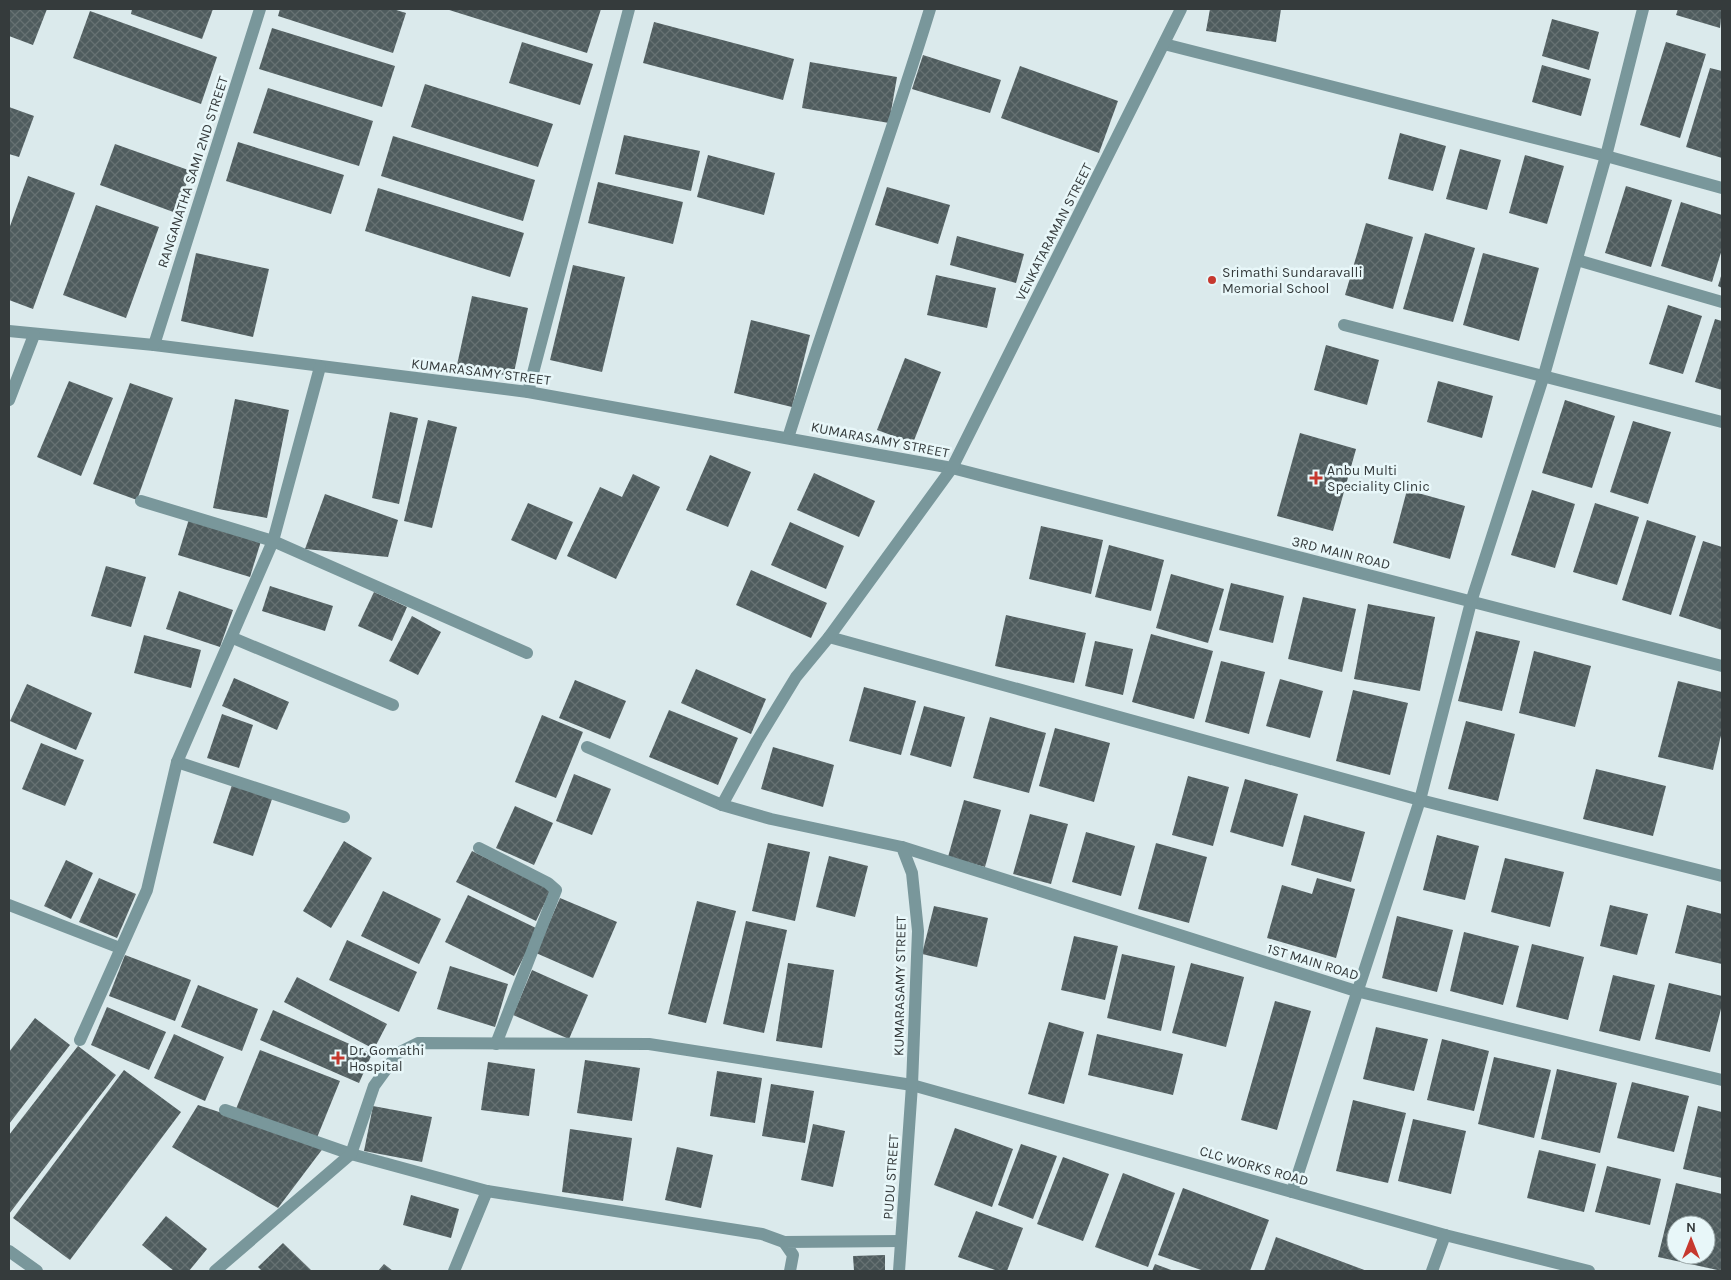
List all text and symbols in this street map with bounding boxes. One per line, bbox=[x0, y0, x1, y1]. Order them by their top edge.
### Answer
street label: RANGANATHA SAMI 2ND STREET bbox=[154, 74, 232, 270]
street label: VENKATARAMAN STREET bbox=[1012, 160, 1096, 304]
place label: Srimathi Sundaravalli Memorial School bbox=[1222, 264, 1363, 297]
marker: Srimathi Sundaravalli Memorial School bbox=[1206, 274, 1218, 286]
street label: KUMARASAMY STREET bbox=[410, 355, 552, 389]
street label: KUMARASAMY STREET bbox=[810, 418, 950, 462]
place label: Anbu Multi Speciality Clinic bbox=[1327, 462, 1430, 495]
marker: Anbu Multi Speciality Clinic bbox=[1309, 471, 1323, 485]
street label: 3RD MAIN ROAD bbox=[1290, 533, 1392, 573]
street label: KUMARASAMY STREET bbox=[890, 916, 910, 1056]
street label: 1ST MAIN ROAD bbox=[1265, 940, 1361, 984]
place label: Dr. Gomathi Hospital bbox=[349, 1042, 424, 1075]
marker: Dr. Gomathi Hospital bbox=[331, 1051, 345, 1065]
street label: PUDU STREET bbox=[880, 1134, 902, 1220]
street label: CLC WORKS ROAD bbox=[1198, 1142, 1310, 1190]
north arrow bbox=[1666, 1215, 1716, 1265]
text: N bbox=[1686, 1219, 1696, 1236]

